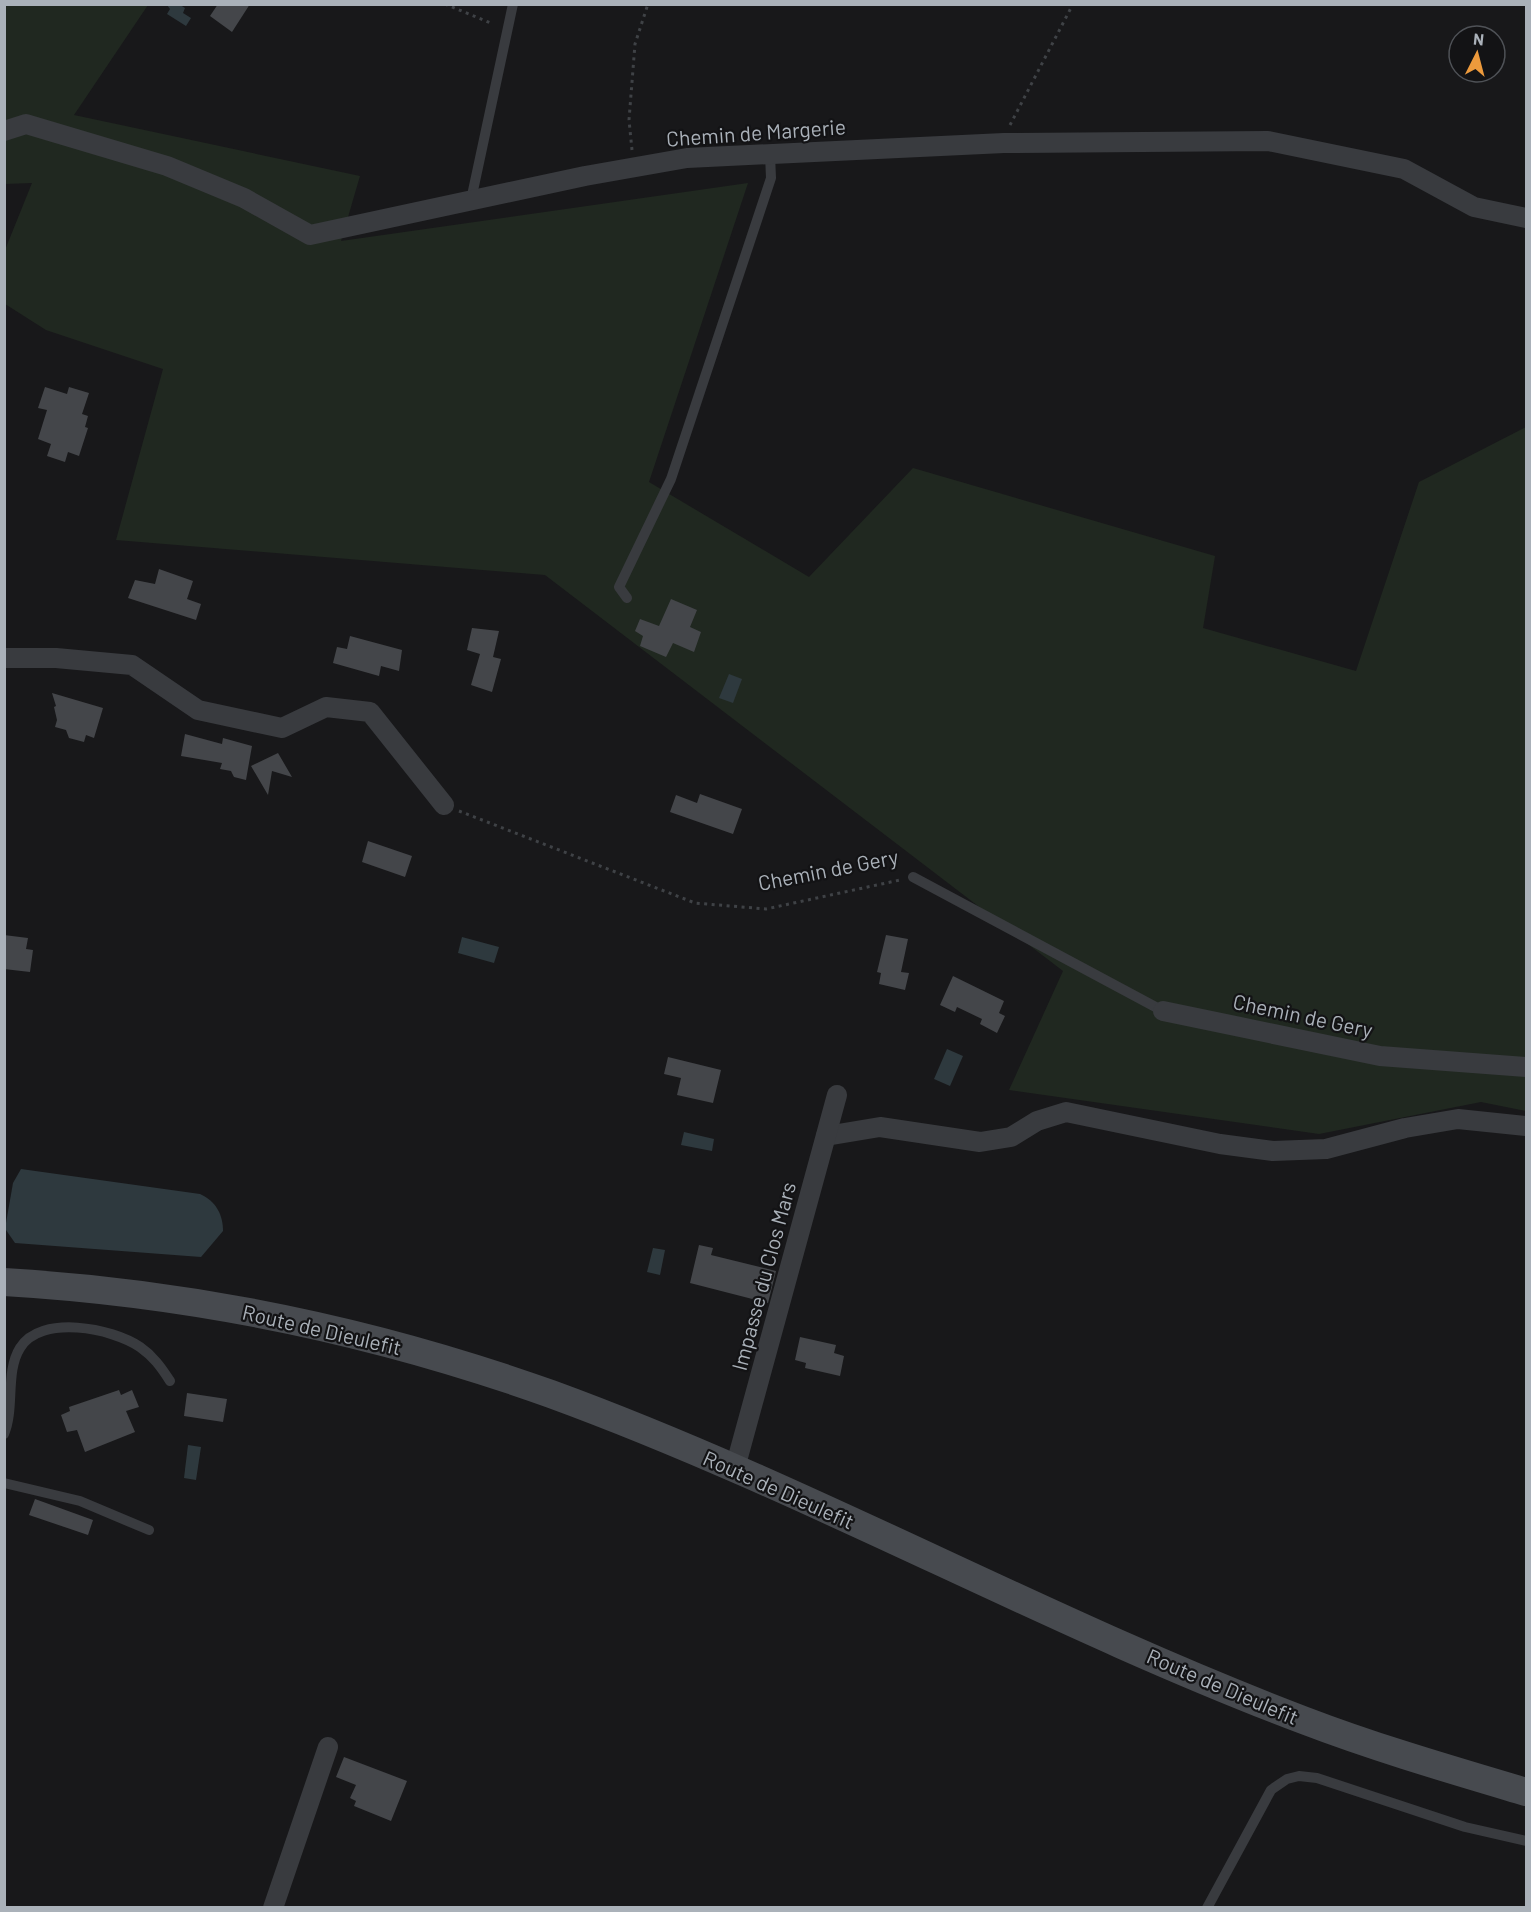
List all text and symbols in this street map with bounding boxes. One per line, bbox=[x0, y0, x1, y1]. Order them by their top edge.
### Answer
north arrow bbox=[1447, 24, 1507, 84]
text: N bbox=[1472, 29, 1485, 49]
street label: Chemin de Margerie bbox=[665, 113, 847, 151]
street label: Chemin de Gery bbox=[756, 843, 900, 895]
street label: Chemin de Gery bbox=[1231, 988, 1375, 1042]
street label: Impasse du Clos Mars bbox=[726, 1179, 800, 1373]
street label: Route de Dieulefit bbox=[240, 1299, 404, 1359]
street label: Route de Dieulefit bbox=[700, 1445, 858, 1533]
street label: Route de Dieulefit bbox=[1143, 1643, 1303, 1729]

